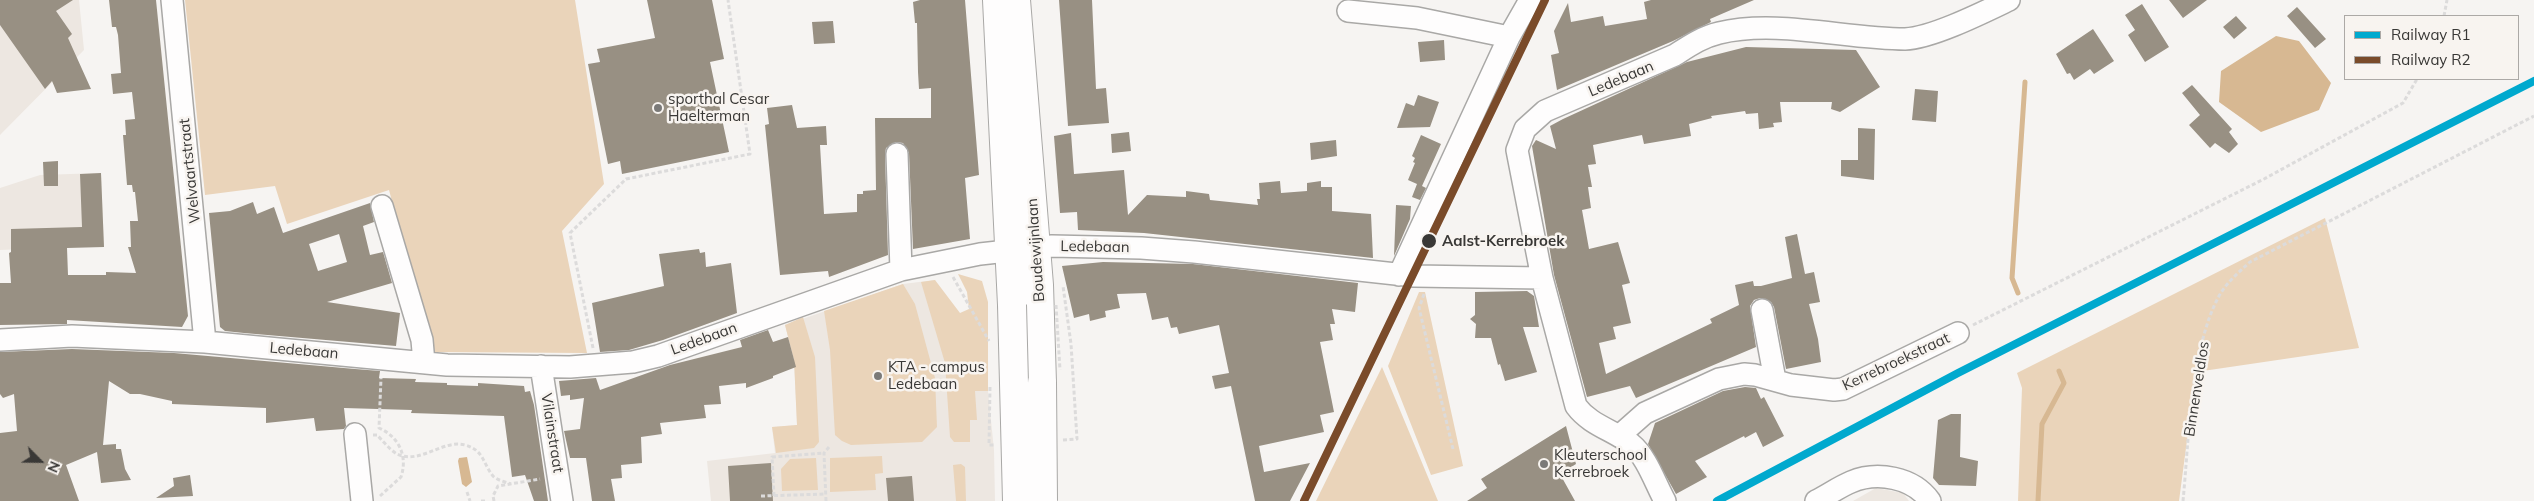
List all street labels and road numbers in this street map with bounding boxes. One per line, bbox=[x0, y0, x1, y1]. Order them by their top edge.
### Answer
street label: Ledebaan bbox=[1586, 57, 1656, 101]
street label: Welvaartstraat bbox=[176, 118, 204, 224]
street label: Boudewijnlaan bbox=[1023, 198, 1049, 302]
street label: Ledebaan bbox=[1060, 237, 1130, 257]
street label: Ledebaan bbox=[668, 319, 740, 359]
street label: Kerrebroekstraat bbox=[1839, 329, 1953, 395]
street label: Ledebaan bbox=[269, 339, 339, 363]
street label: Binnenveldlos bbox=[2181, 340, 2213, 438]
street label: Vilainstraat bbox=[537, 392, 567, 474]

